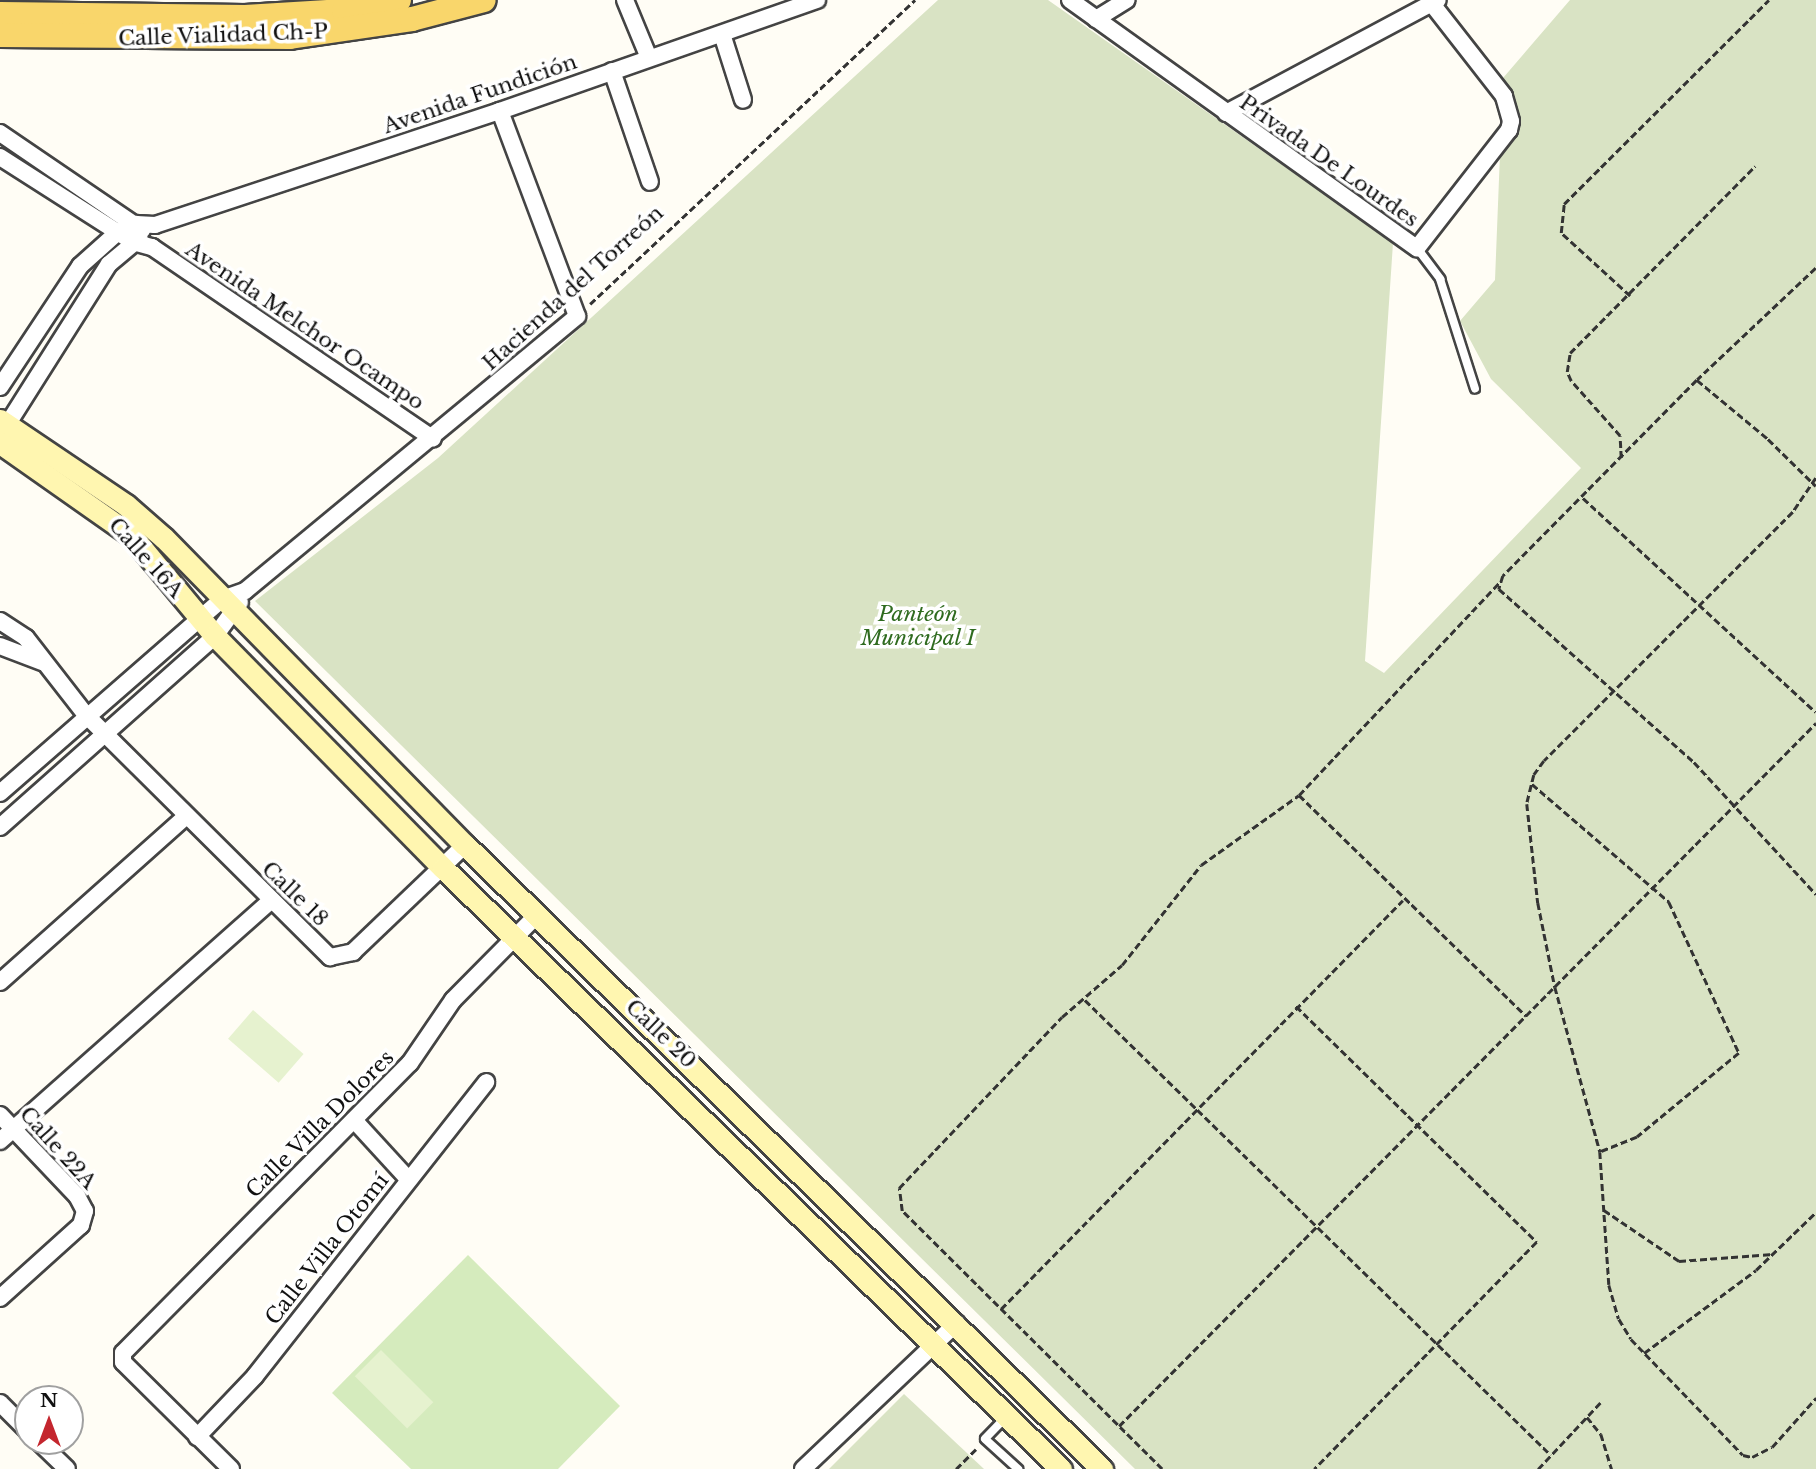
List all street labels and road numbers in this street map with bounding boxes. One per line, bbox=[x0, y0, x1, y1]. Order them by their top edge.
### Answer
street label: Calle Vialidad Ch-P bbox=[117, 19, 329, 51]
street label: Avenida Fundición bbox=[380, 49, 580, 139]
street label: Privada De Lourdes bbox=[1235, 90, 1423, 232]
street label: Hacienda del Torreón bbox=[477, 200, 669, 376]
street label: Avenida Melchor Ocampo bbox=[181, 236, 429, 416]
street label: Calle 16A bbox=[103, 513, 189, 603]
street label: Calle 18 bbox=[257, 856, 333, 932]
street label: Calle 20 bbox=[621, 994, 701, 1074]
street label: Calle Villa Dolores bbox=[241, 1045, 399, 1203]
street label: Calle 22A bbox=[14, 1102, 102, 1194]
street label: Calle Villa Otomí bbox=[260, 1168, 394, 1330]

